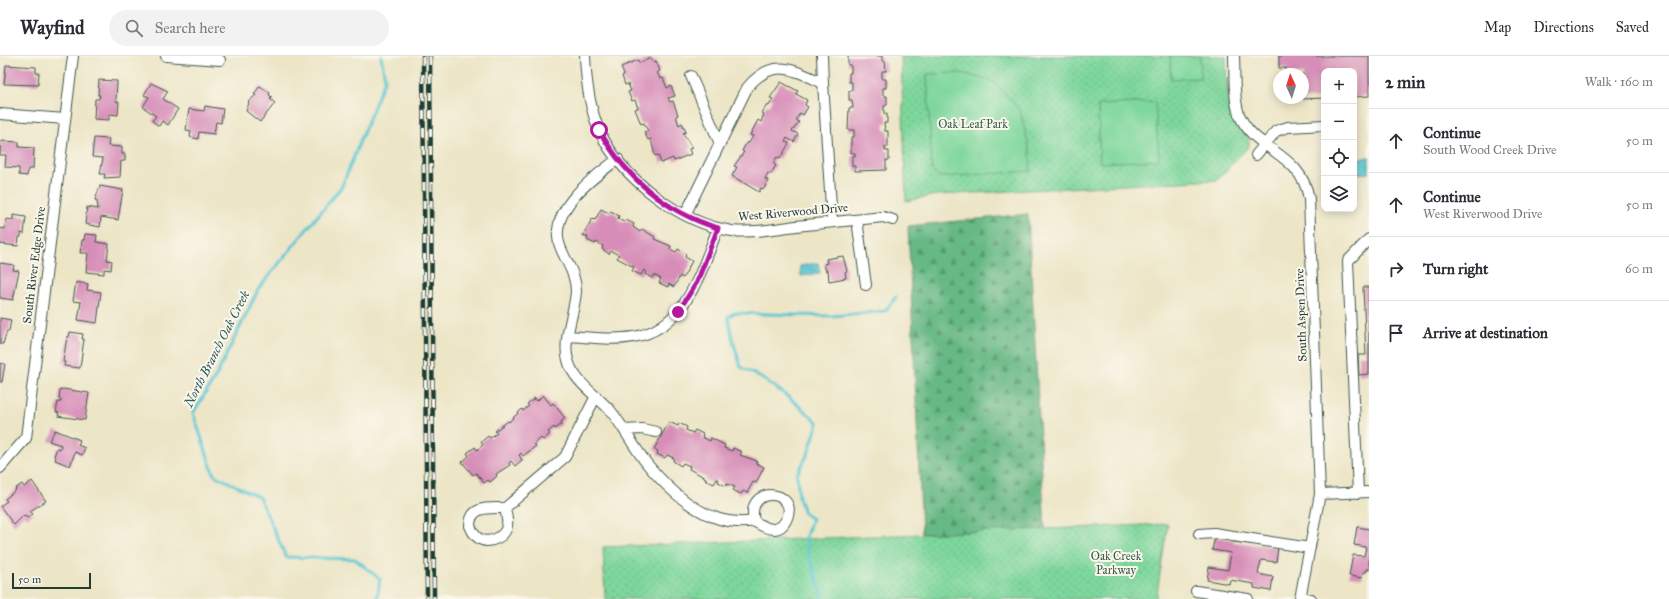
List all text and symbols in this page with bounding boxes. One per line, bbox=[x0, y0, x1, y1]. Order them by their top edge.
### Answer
search box bbox=[109, 10, 389, 46]
text: Wayfind bbox=[20, 16, 85, 39]
icon: search bbox=[123, 17, 145, 39]
text: Search here bbox=[155, 19, 226, 37]
text: Map bbox=[1484, 19, 1511, 36]
text: Directions bbox=[1533, 19, 1594, 36]
text: Saved bbox=[1616, 19, 1649, 36]
north arrow bbox=[1273, 68, 1309, 104]
map controls bbox=[1321, 68, 1357, 212]
button: + bbox=[1321, 68, 1357, 104]
text: 2 min bbox=[1385, 72, 1425, 93]
text: Walk · 160 m bbox=[1585, 74, 1653, 90]
button: − bbox=[1321, 104, 1357, 140]
park label: Oak Leaf Park bbox=[938, 117, 1008, 131]
route start bbox=[590, 121, 608, 139]
text: Continue bbox=[1423, 124, 1481, 142]
icon: ahead bbox=[1385, 130, 1407, 152]
text: 50 m bbox=[1626, 133, 1653, 149]
button: locate bbox=[1321, 140, 1357, 176]
text: South Wood Creek Drive bbox=[1423, 142, 1556, 158]
button: layers bbox=[1321, 176, 1357, 212]
text: Continue bbox=[1423, 188, 1481, 206]
icon: ahead bbox=[1385, 194, 1407, 216]
text: 50 m bbox=[1626, 197, 1653, 213]
street label: West Riverwood Drive bbox=[737, 200, 849, 224]
street label: South River Edge Drive bbox=[20, 206, 49, 324]
text: West Riverwood Drive bbox=[1423, 206, 1543, 222]
icon: right bbox=[1385, 258, 1407, 280]
text: Turn right bbox=[1423, 260, 1488, 278]
text: 60 m bbox=[1625, 261, 1653, 277]
street label: South Aspen Drive bbox=[1292, 268, 1310, 362]
water label: North Branch Oak Creek bbox=[180, 288, 253, 411]
route end bbox=[669, 303, 687, 321]
icon: arrive bbox=[1385, 322, 1407, 344]
text: Arrive at destination bbox=[1423, 324, 1548, 342]
park label: Oak Creek Parkway bbox=[1091, 549, 1142, 577]
scale bar bbox=[12, 571, 91, 590]
text: 50 m bbox=[18, 573, 41, 586]

